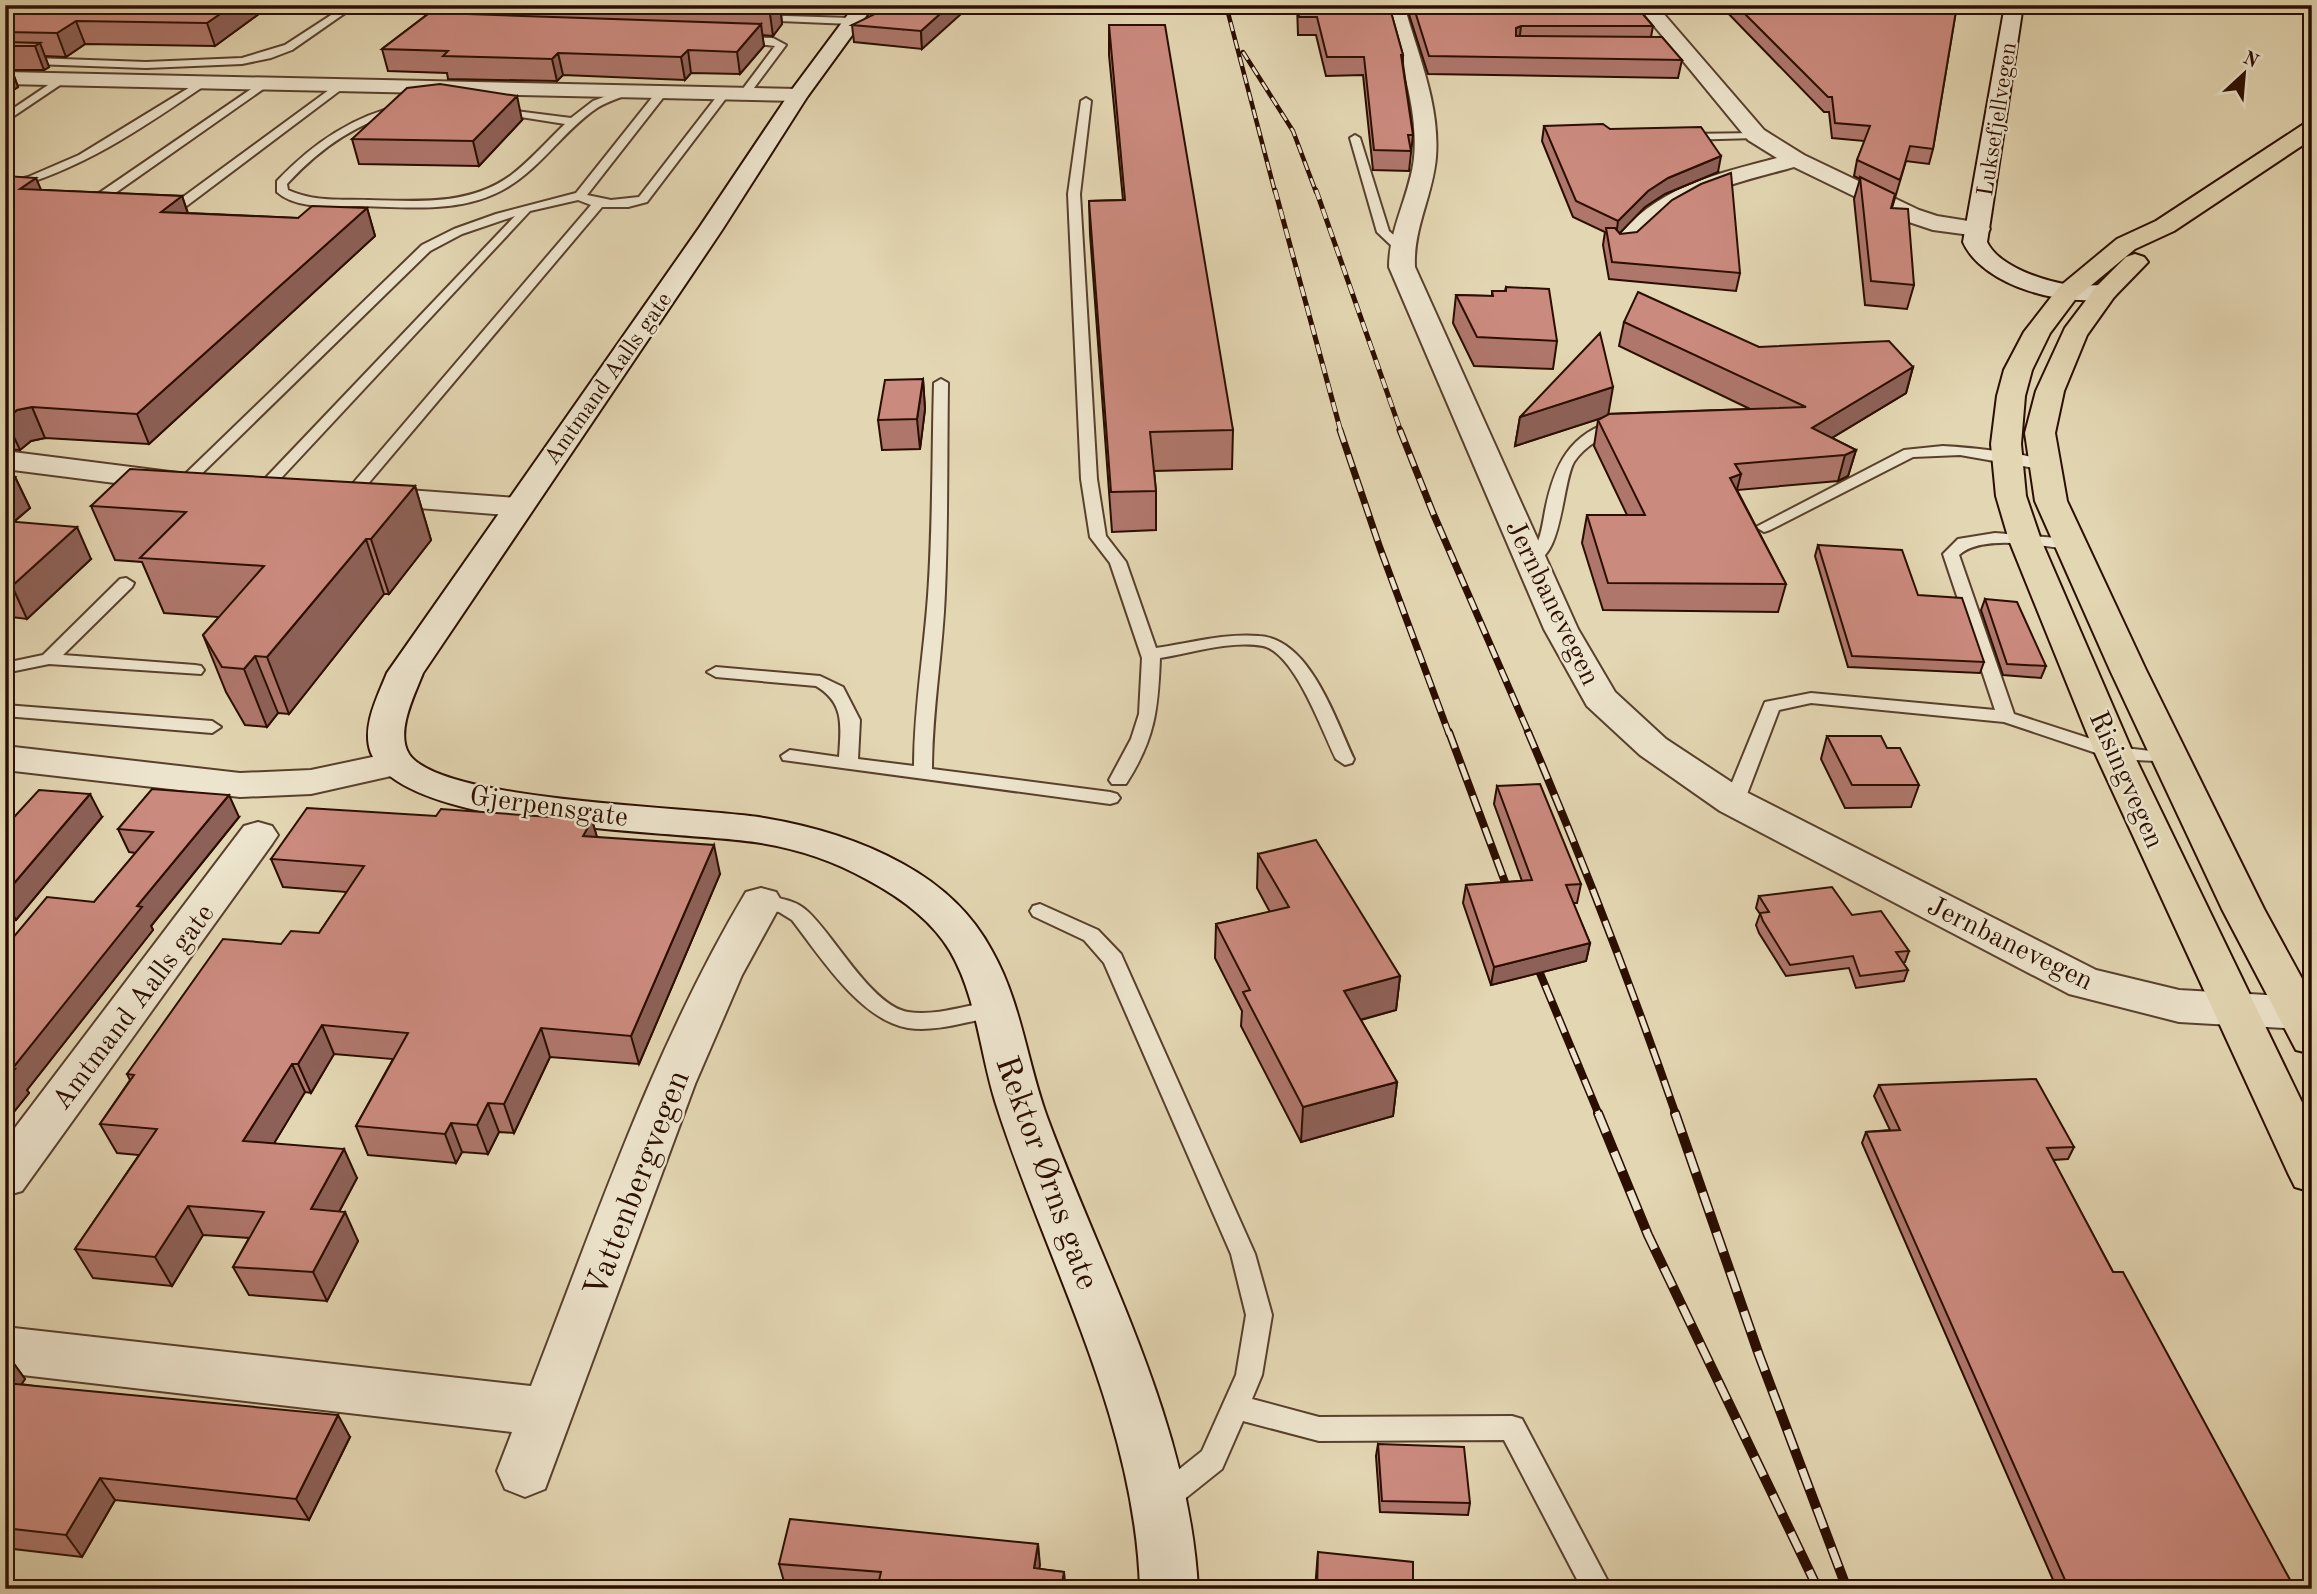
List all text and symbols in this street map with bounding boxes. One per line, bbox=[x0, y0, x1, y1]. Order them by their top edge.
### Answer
north arrow bbox=[2208, 38, 2278, 108]
street label: Luksefjellvegen bbox=[1974, 41, 2021, 198]
text: N bbox=[2240, 49, 2261, 73]
street label: Amtmand Aalls gate bbox=[540, 288, 676, 469]
street label: Jernbanevegen bbox=[1499, 516, 1603, 690]
street label: Risingvegen bbox=[2083, 707, 2168, 853]
street label: Gjerpensgate bbox=[468, 783, 630, 833]
street label: Jernbanevegen bbox=[1923, 893, 2097, 997]
street label: Amtmand Aalls gate bbox=[48, 900, 221, 1116]
street label: Rektor Ørns gate bbox=[988, 1052, 1103, 1294]
street label: Vattenbergvegen bbox=[580, 1066, 697, 1302]

